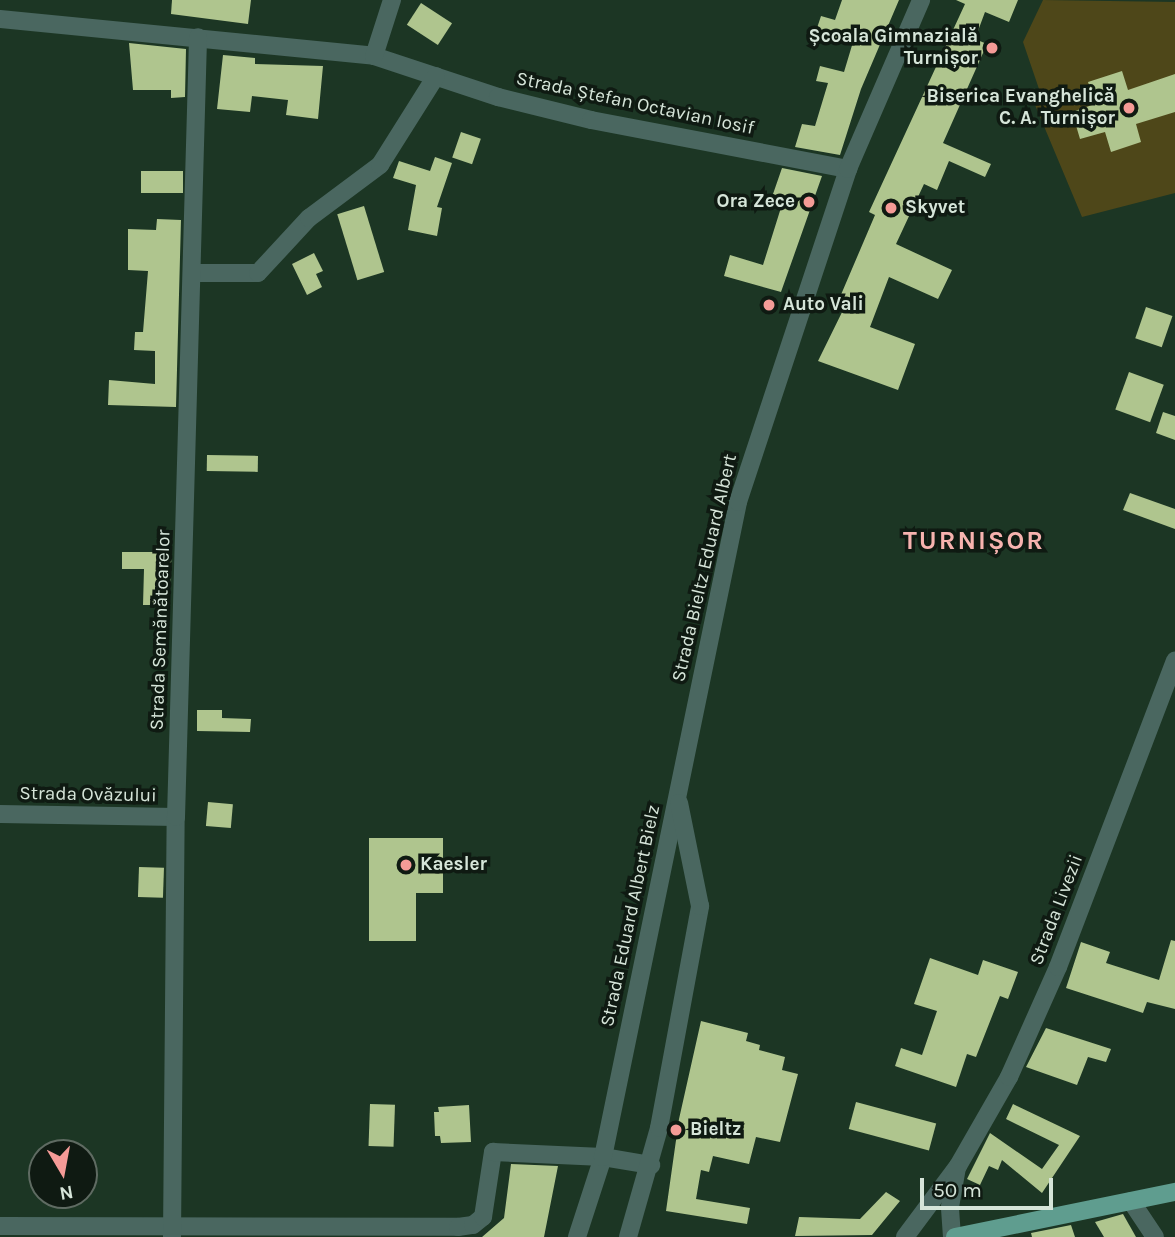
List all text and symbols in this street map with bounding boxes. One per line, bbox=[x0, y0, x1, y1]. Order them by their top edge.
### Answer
place label: Școala Gimnazială Turnișor bbox=[809, 26, 978, 70]
marker: Școala Gimnazială Turnișor bbox=[984, 40, 1000, 56]
street label: Strada Ștefan Octavian Iosif bbox=[514, 68, 756, 140]
place label: Biserica Evanghelică C. A. Turnișor bbox=[927, 86, 1115, 130]
marker: Biserica Evanghelică C. A. Turnișor bbox=[1121, 100, 1137, 116]
place label: Ora Zece bbox=[717, 191, 795, 213]
marker: Ora Zece bbox=[801, 194, 817, 210]
place label: Skyvet bbox=[905, 197, 965, 219]
marker: Skyvet bbox=[883, 200, 899, 216]
place label: Auto Vali bbox=[783, 294, 864, 316]
marker: Auto Vali bbox=[761, 297, 777, 313]
street label: Strada Bieltz Eduard Albert bbox=[668, 452, 742, 684]
district label: TURNIȘOR bbox=[904, 525, 1044, 557]
street label: Strada Semănătoarelor bbox=[146, 529, 176, 731]
street label: Strada Ovăzului bbox=[19, 782, 157, 808]
street label: Strada Eduard Albert Bielz bbox=[596, 803, 666, 1029]
street label: Strada Livezii bbox=[1026, 852, 1088, 968]
place label: Kaesler bbox=[420, 854, 487, 876]
marker: Kaesler bbox=[398, 857, 414, 873]
place label: Bieltz bbox=[690, 1119, 741, 1141]
marker: Bieltz bbox=[668, 1122, 684, 1138]
north arrow bbox=[28, 1139, 98, 1209]
scale bar bbox=[923, 1164, 1056, 1208]
text: 50 m bbox=[933, 1178, 982, 1202]
text: N bbox=[58, 1181, 75, 1205]

